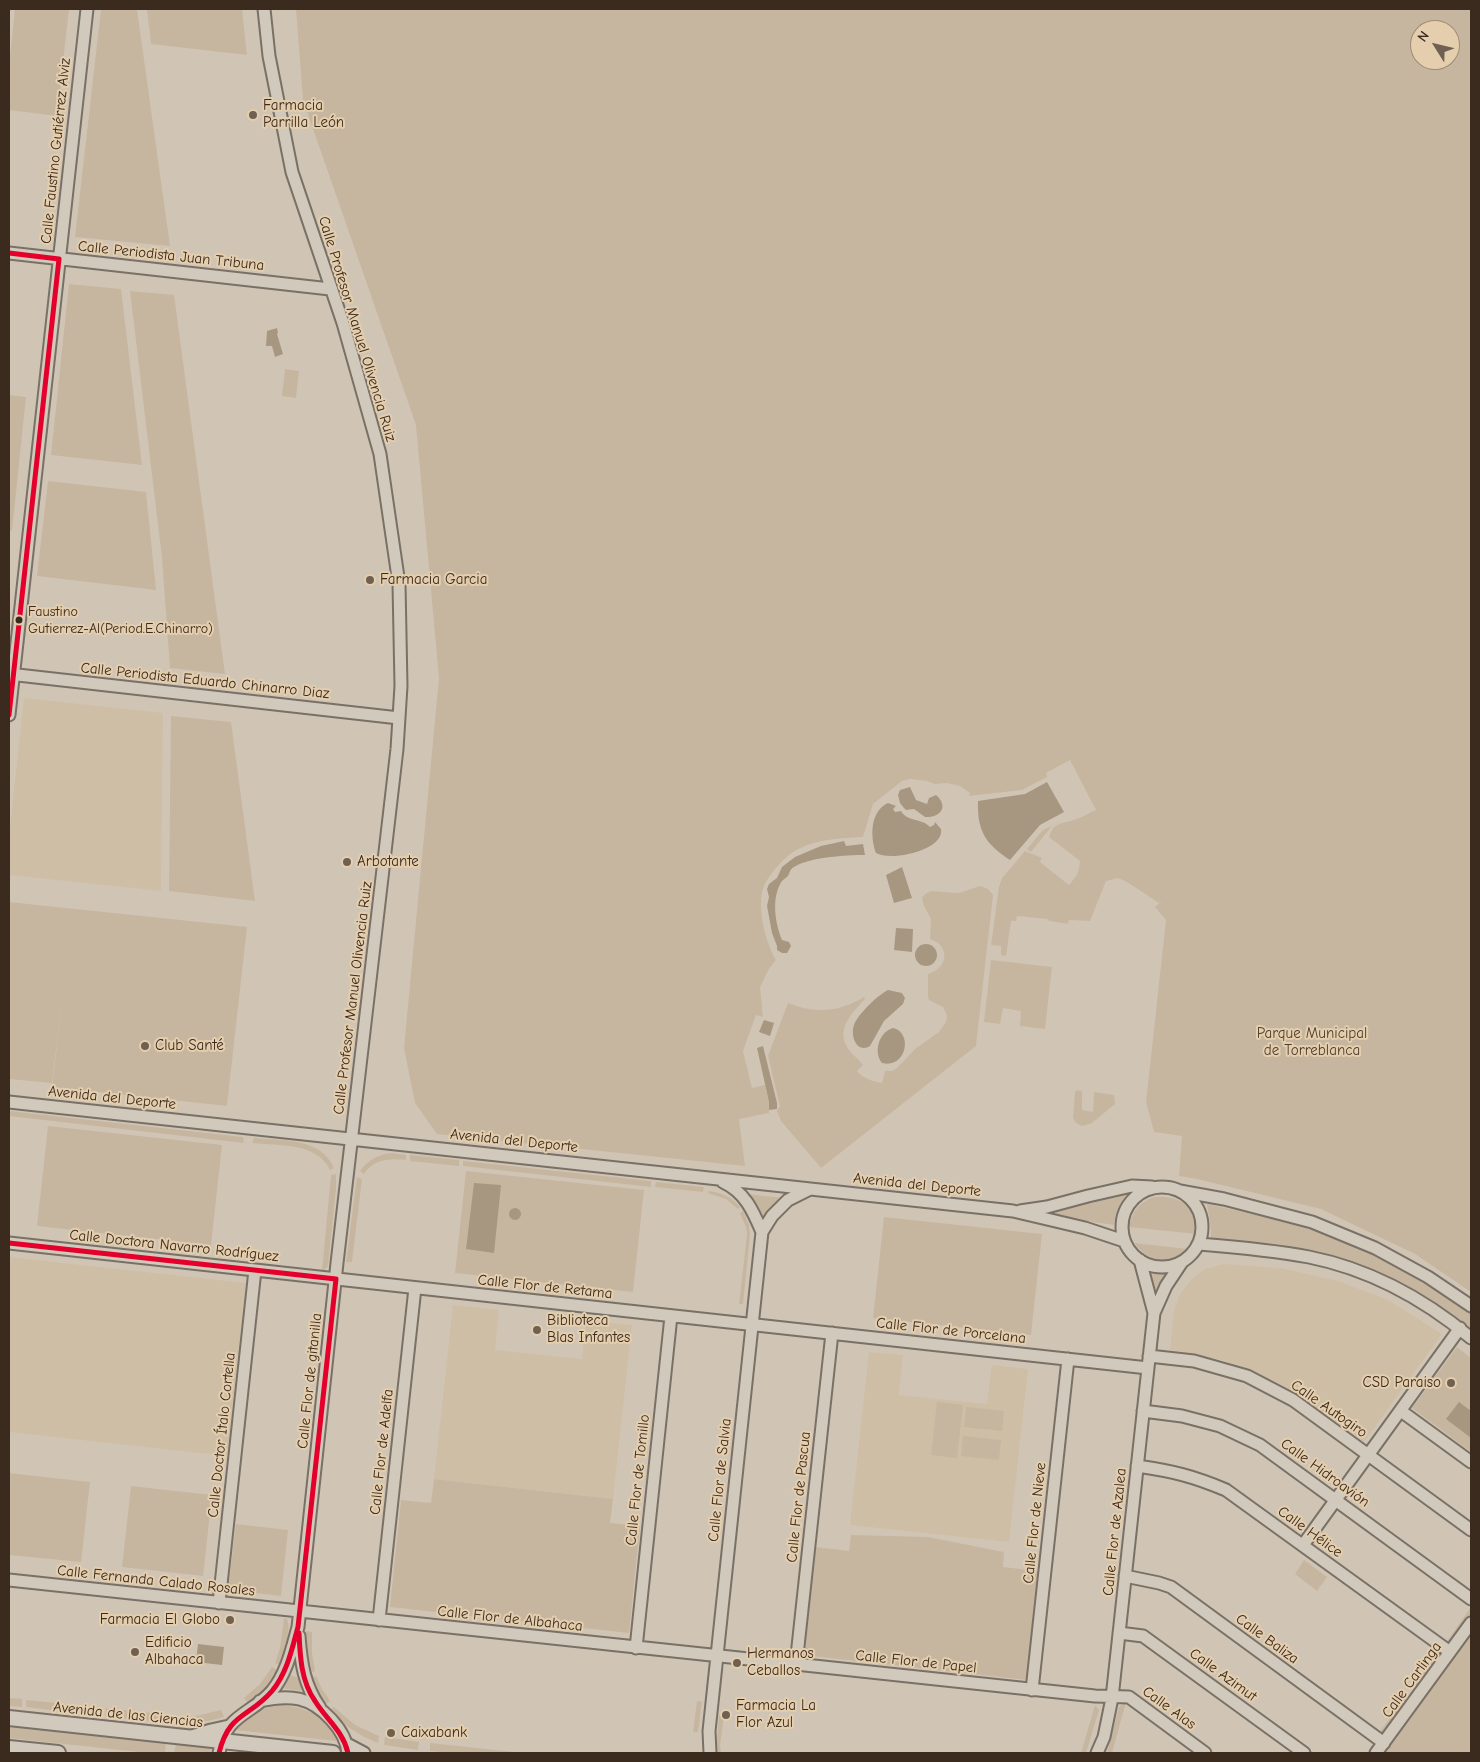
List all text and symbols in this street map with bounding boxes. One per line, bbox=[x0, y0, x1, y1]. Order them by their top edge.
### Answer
north arrow bbox=[1410, 20, 1460, 70]
text: N bbox=[1414, 28, 1433, 45]
street label: Calle Faustino Gutiérrez Alviz bbox=[37, 57, 75, 245]
place label: Farmacia Parrilla León bbox=[263, 97, 344, 132]
marker: Farmacia Parrilla León bbox=[247, 109, 259, 121]
street label: Calle Profesor Manuel Olivencia Ruiz bbox=[314, 214, 400, 444]
street label: Calle Periodista Juan Tribuna bbox=[77, 237, 265, 275]
place label: Farmacia Garcia bbox=[380, 571, 487, 589]
marker: Farmacia Garcia bbox=[364, 574, 376, 586]
place label: Faustino Gutierrez-Al(Period.E.Chinarro) bbox=[28, 604, 213, 636]
marker: Faustino Gutierrez-Al(Period.E.Chinarro) bbox=[14, 615, 24, 625]
street label: Calle Periodista Eduardo Chinarro Diaz bbox=[80, 659, 330, 703]
place label: Arbotante bbox=[357, 853, 419, 871]
marker: Arbotante bbox=[341, 856, 353, 868]
street label: Calle Profesor Manuel Olivencia Ruiz bbox=[330, 880, 376, 1116]
park label: Parque Municipal de Torreblanca bbox=[1257, 1025, 1367, 1060]
place label: Club Santé bbox=[155, 1037, 224, 1055]
marker: Club Santé bbox=[139, 1040, 151, 1052]
street label: Avenida del Deporte bbox=[47, 1082, 177, 1114]
street label: Avenida del Deporte bbox=[449, 1125, 579, 1157]
street label: Avenida del Deporte bbox=[852, 1169, 982, 1201]
street label: Calle Doctora Navarro Rodríguez bbox=[68, 1226, 280, 1266]
street label: Calle Flor de Retama bbox=[477, 1271, 613, 1303]
street label: Calle Flor de gitanilla bbox=[294, 1312, 326, 1450]
place label: Biblioteca Blas Infantes bbox=[547, 1312, 630, 1347]
street label: Calle Flor de Porcelana bbox=[875, 1314, 1027, 1348]
marker: Biblioteca Blas Infantes bbox=[531, 1324, 543, 1336]
street label: Calle Doctor Ítalo Cortella bbox=[204, 1352, 240, 1518]
place label: CSD Paraiso bbox=[1363, 1374, 1441, 1392]
street label: Calle Autogiro bbox=[1287, 1376, 1371, 1442]
marker: CSD Paraiso bbox=[1445, 1377, 1457, 1389]
street label: Calle Flor de Adelfa bbox=[366, 1388, 398, 1516]
street label: Calle Flor de Tomillo bbox=[622, 1413, 654, 1547]
street label: Calle Flor de Salvia bbox=[705, 1417, 735, 1543]
street label: Calle Flor de Pascua bbox=[783, 1431, 815, 1563]
street label: Calle Hidroavión bbox=[1277, 1435, 1373, 1511]
street label: Calle Flor de Nieve bbox=[1020, 1462, 1050, 1584]
street label: Calle Flor de Azalea bbox=[1099, 1467, 1131, 1597]
street label: Calle Hélice bbox=[1274, 1502, 1346, 1562]
street label: Calle Fernanda Calado Rosales bbox=[56, 1562, 256, 1600]
street label: Calle Flor de Albahaca bbox=[437, 1602, 583, 1636]
street label: Calle Baliza bbox=[1232, 1610, 1302, 1668]
place label: Farmacia El Globo bbox=[100, 1611, 220, 1629]
marker: Farmacia El Globo bbox=[224, 1614, 236, 1626]
place label: Edificio Albahaca bbox=[145, 1634, 204, 1669]
street label: Calle Carlinga bbox=[1378, 1638, 1446, 1722]
street label: Calle Azimut bbox=[1186, 1644, 1260, 1706]
place label: Hermanos Ceballos bbox=[747, 1645, 814, 1680]
marker: Edificio Albahaca bbox=[129, 1646, 141, 1658]
street label: Calle Flor de Papel bbox=[855, 1647, 977, 1677]
marker: Hermanos Ceballos bbox=[731, 1657, 743, 1669]
street label: Calle Alas bbox=[1139, 1682, 1199, 1734]
place label: Farmacia La Flor Azul bbox=[736, 1697, 816, 1732]
street label: Avenida de las Ciencias bbox=[52, 1698, 204, 1732]
marker: Farmacia La Flor Azul bbox=[720, 1709, 732, 1721]
place label: Caixabank bbox=[401, 1724, 467, 1742]
marker: Caixabank bbox=[385, 1727, 397, 1739]

